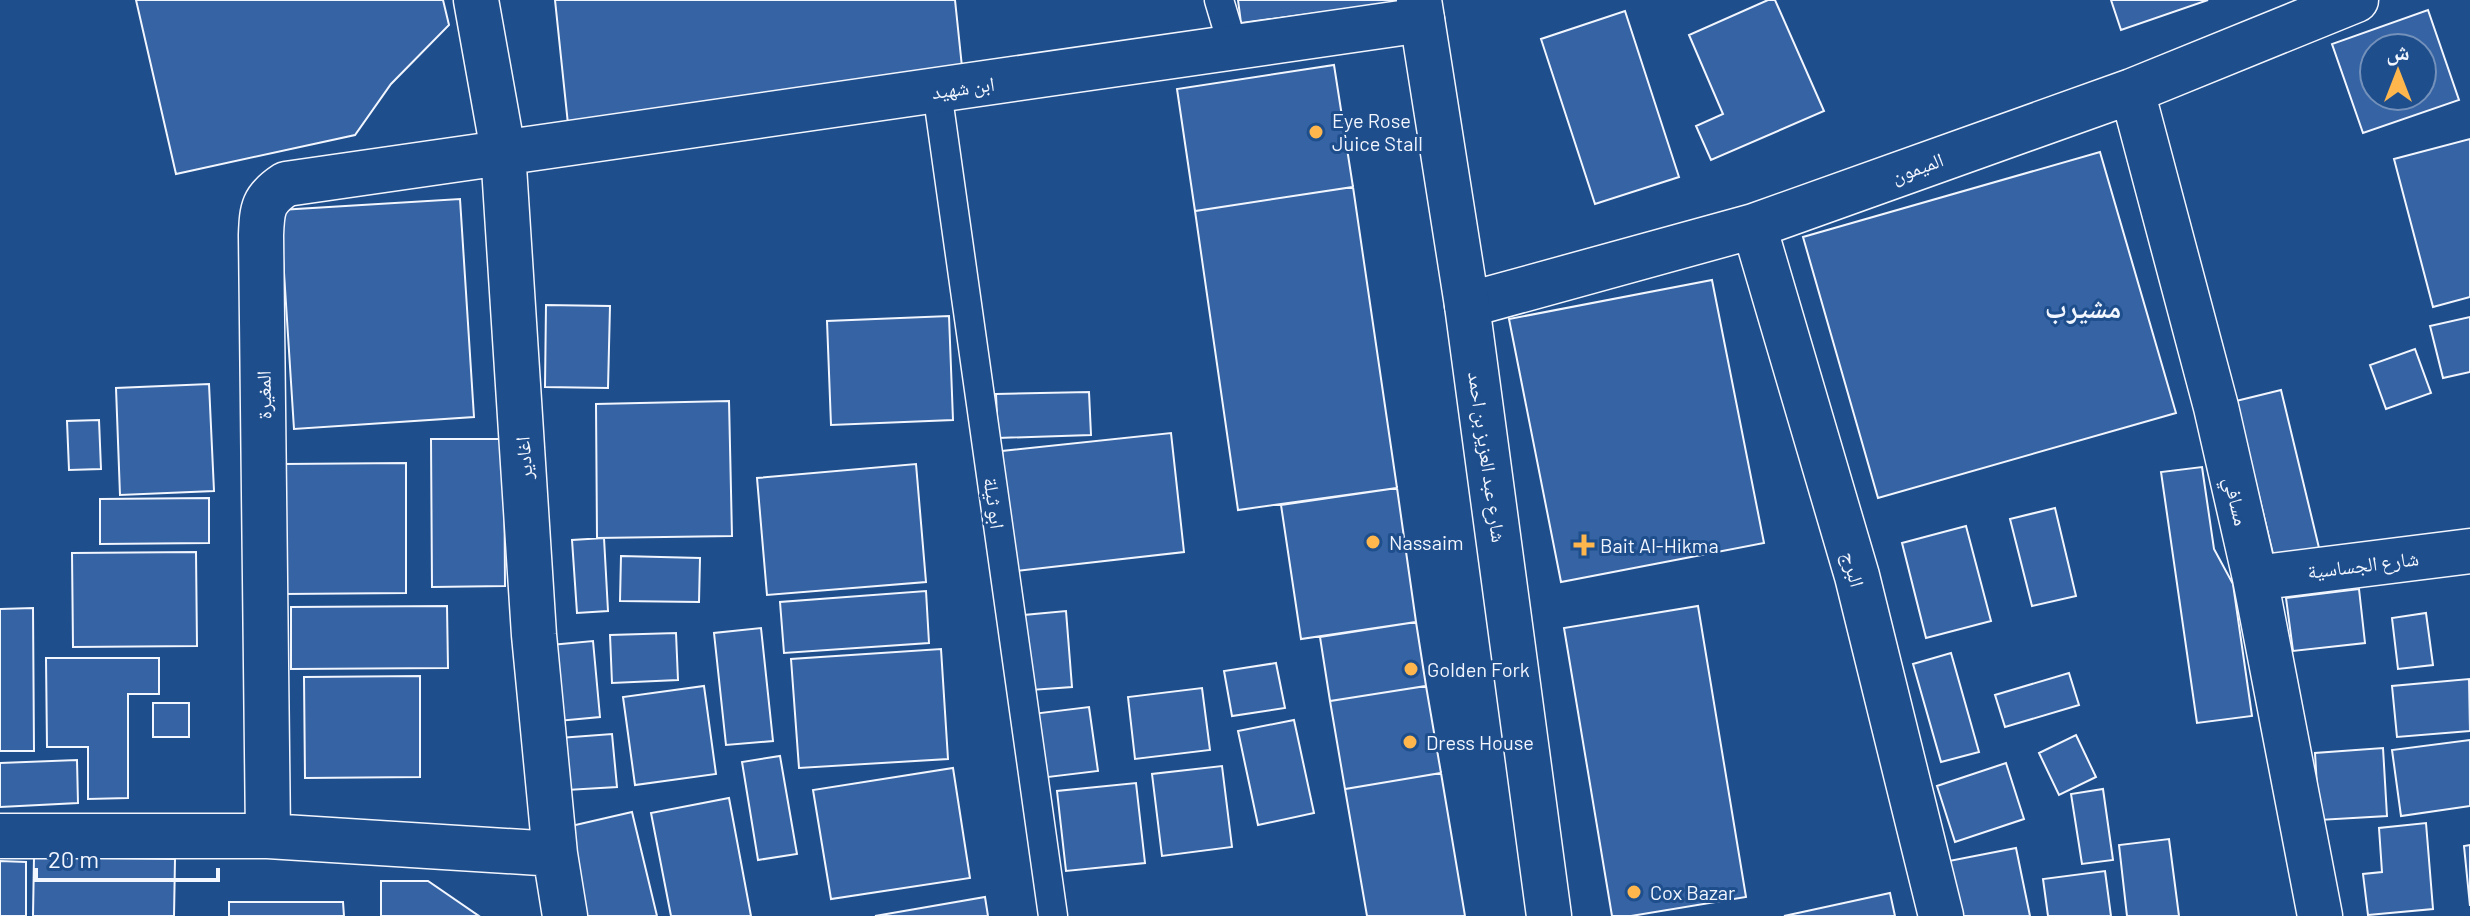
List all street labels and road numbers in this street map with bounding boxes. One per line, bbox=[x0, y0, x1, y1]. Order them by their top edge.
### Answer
street label: ابن شهيد bbox=[930, 71, 996, 104]
street label: الميمون bbox=[1888, 147, 1947, 188]
street label: المغيرة bbox=[251, 370, 276, 420]
street label: شارع عبد العزيز بن احمد bbox=[1462, 370, 1512, 544]
street label: اغادير bbox=[510, 436, 537, 481]
street label: مسافي bbox=[2215, 474, 2254, 529]
street label: ابو ثيلة bbox=[979, 476, 1010, 530]
street label: شارع الجساسية bbox=[2306, 545, 2420, 585]
street label: البرج bbox=[1836, 549, 1870, 590]

